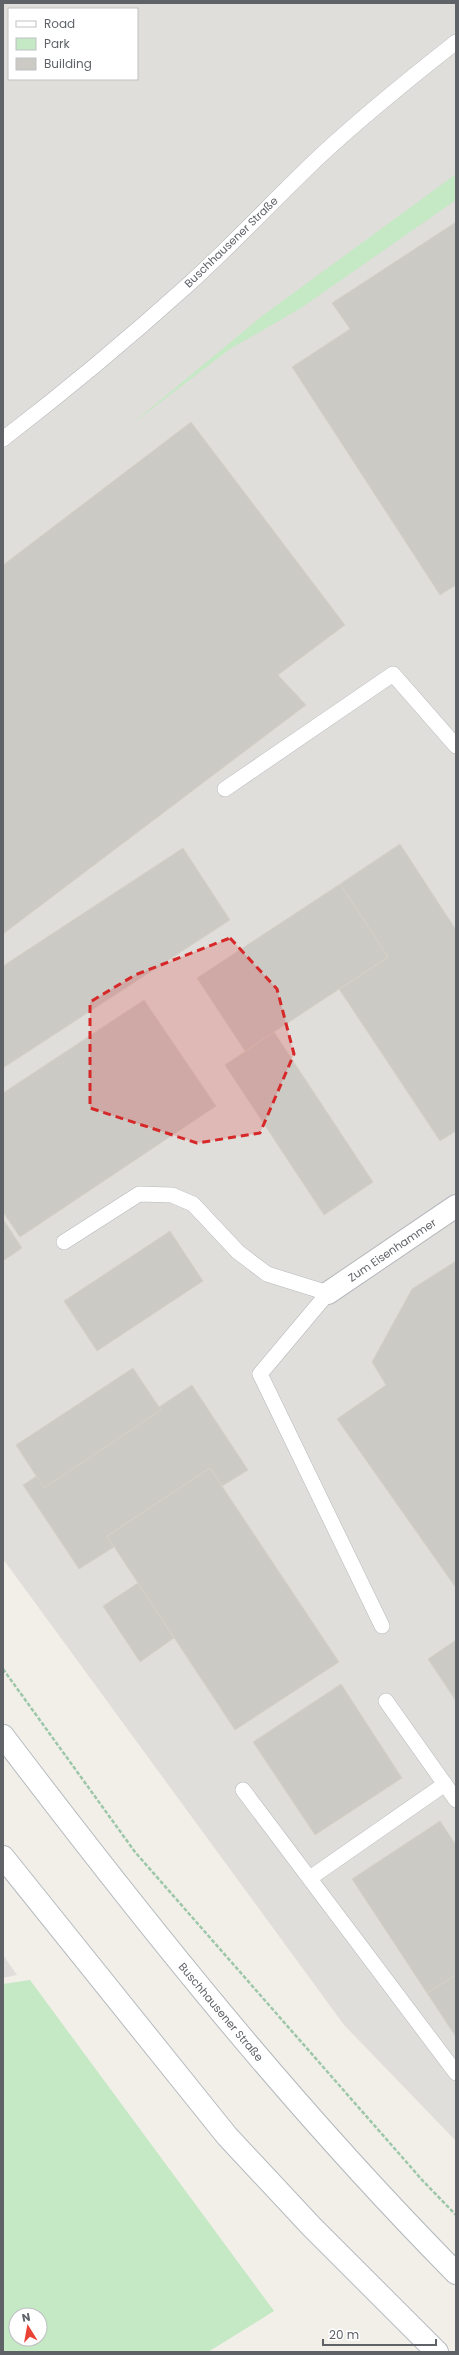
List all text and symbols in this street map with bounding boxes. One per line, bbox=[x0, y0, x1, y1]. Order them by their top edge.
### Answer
legend bbox=[8, 8, 138, 80]
text: Road bbox=[44, 15, 75, 32]
text: Park bbox=[44, 35, 71, 52]
text: Building bbox=[44, 55, 92, 72]
street label: Buschhausener Straße bbox=[181, 193, 281, 291]
street label: Zum Eisenhammer bbox=[345, 1214, 439, 1286]
street label: Buschhausener Straße bbox=[175, 1959, 267, 2065]
north arrow bbox=[8, 2307, 48, 2347]
text: N bbox=[21, 2309, 32, 2326]
scale bar bbox=[323, 2321, 436, 2347]
text: 20 m bbox=[329, 2326, 359, 2343]

